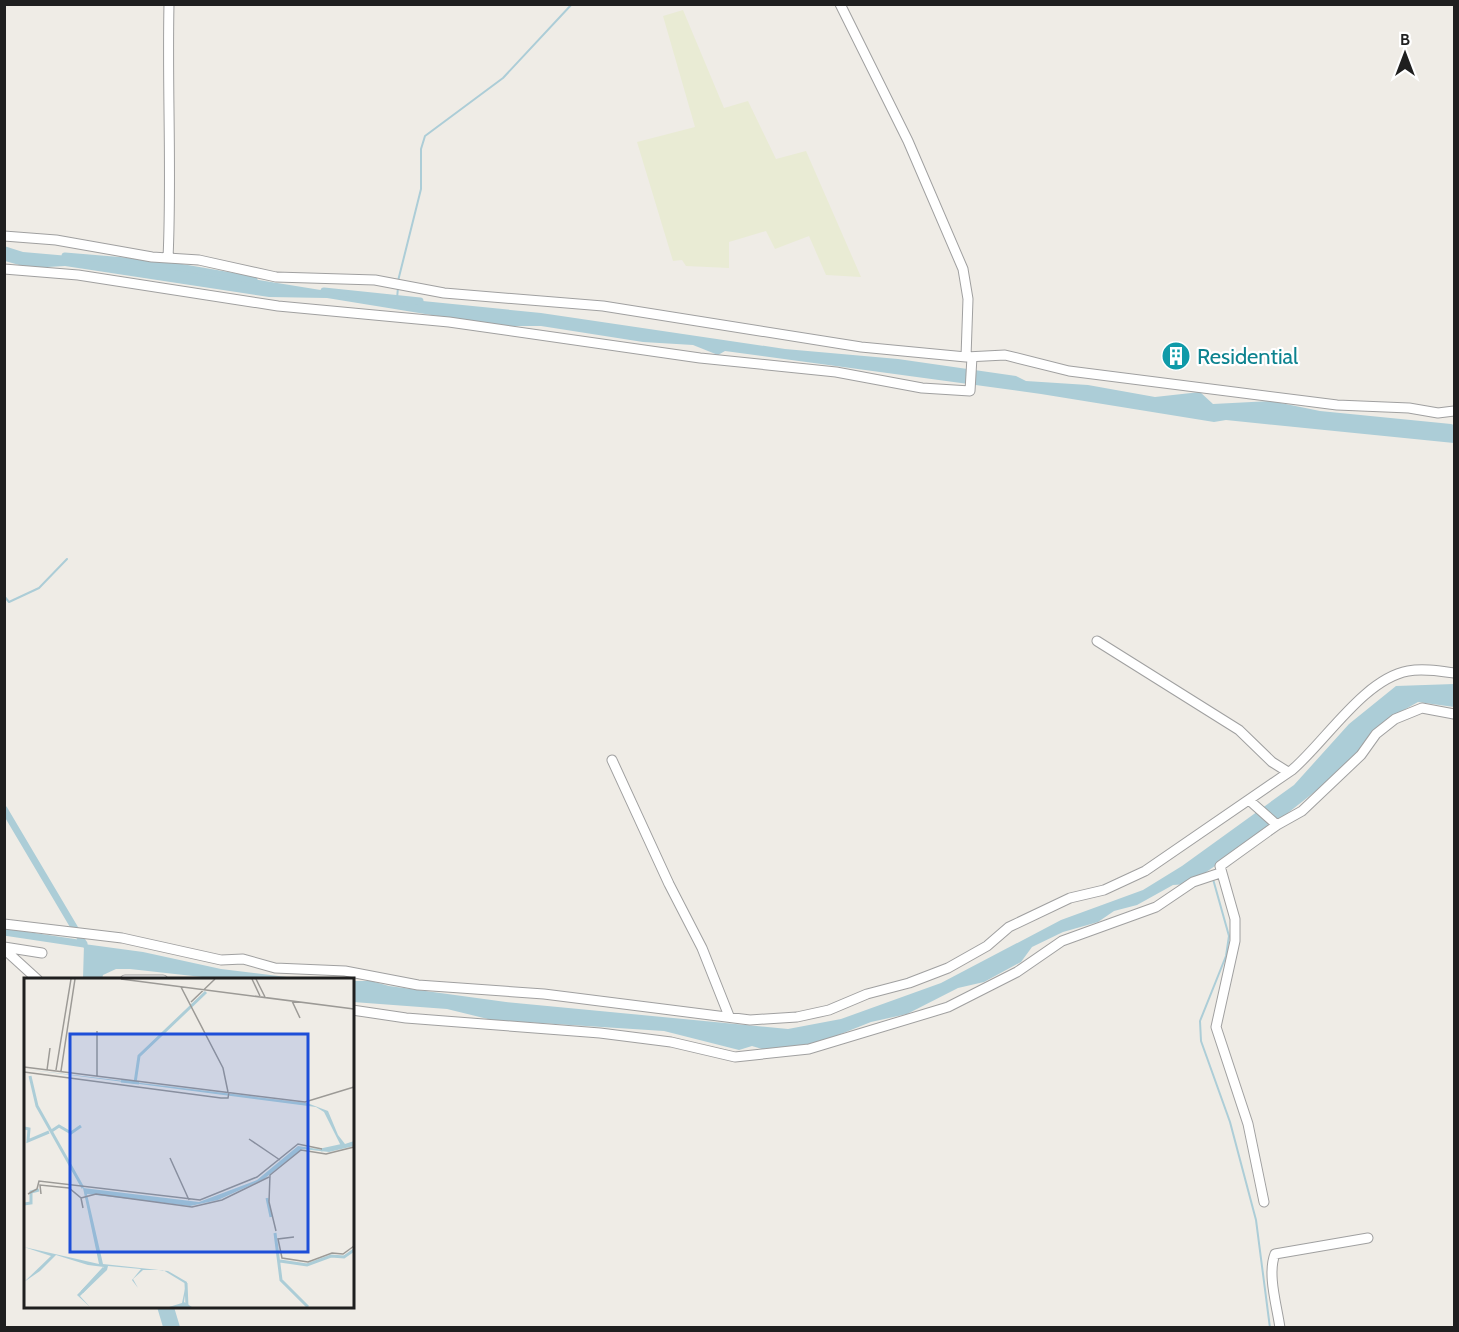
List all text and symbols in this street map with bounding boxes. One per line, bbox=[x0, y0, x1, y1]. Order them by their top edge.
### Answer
north arrow bbox=[1375, 24, 1435, 84]
text: B bbox=[1400, 30, 1410, 49]
building icon: Residential bbox=[1160, 340, 1192, 372]
place label: Residential bbox=[1197, 343, 1299, 370]
inset map bbox=[24, 978, 354, 1308]

